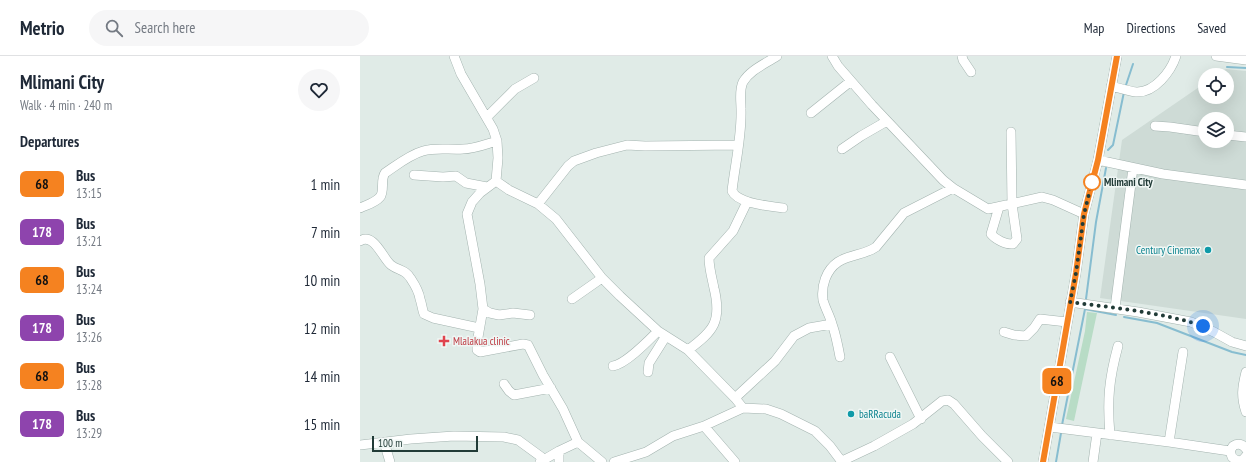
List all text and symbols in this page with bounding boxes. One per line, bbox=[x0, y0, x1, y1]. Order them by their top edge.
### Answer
search box bbox=[89, 10, 369, 46]
text: Metrio bbox=[20, 16, 65, 40]
icon: search bbox=[103, 17, 125, 39]
text: Search here bbox=[135, 18, 196, 37]
text: Map bbox=[1084, 19, 1104, 37]
text: Directions bbox=[1126, 19, 1175, 37]
text: Saved bbox=[1197, 19, 1226, 37]
map controls bbox=[1198, 68, 1234, 148]
button: locate bbox=[1198, 68, 1234, 104]
button: heart bbox=[298, 69, 340, 111]
text: Mlimani City bbox=[20, 70, 104, 94]
text: Walk · 4 min · 240 m bbox=[20, 97, 112, 114]
button: layers bbox=[1198, 112, 1234, 148]
text: Departures bbox=[20, 132, 79, 151]
text: Bus bbox=[76, 166, 95, 185]
marker: Mlimani City bbox=[1083, 173, 1101, 191]
text: 68 bbox=[35, 175, 49, 193]
text: 1 min bbox=[310, 175, 340, 194]
place label: Mlimani City bbox=[1104, 175, 1153, 189]
text: 13:15 bbox=[76, 185, 102, 202]
text: Bus bbox=[76, 214, 95, 233]
text: 178 bbox=[32, 223, 52, 241]
text: 7 min bbox=[311, 223, 340, 242]
text: 13:21 bbox=[76, 233, 102, 250]
place label: Century Cinemax bbox=[1136, 243, 1200, 257]
marker: Century Cinemax bbox=[1203, 245, 1213, 255]
text: Bus bbox=[76, 262, 95, 281]
text: 68 bbox=[35, 271, 49, 289]
text: 10 min bbox=[304, 271, 340, 290]
text: 13:24 bbox=[76, 281, 102, 298]
text: Bus bbox=[76, 310, 95, 329]
your location bbox=[1193, 316, 1213, 336]
text: 178 bbox=[32, 319, 52, 337]
text: 12 min bbox=[304, 319, 340, 338]
text: 13:26 bbox=[76, 329, 102, 346]
place label: Mlalakua clinic bbox=[453, 334, 510, 348]
marker: Mlalakua clinic bbox=[438, 335, 450, 347]
text: Bus bbox=[76, 358, 95, 377]
text: 68 bbox=[35, 367, 49, 385]
text: 14 min bbox=[304, 367, 340, 386]
line badge: 68 bbox=[1039, 368, 1075, 394]
text: 68 bbox=[1050, 372, 1064, 390]
text: 13:28 bbox=[76, 377, 102, 394]
text: Bus bbox=[76, 406, 95, 425]
place label: baRRacuda bbox=[859, 407, 901, 421]
marker: baRRacuda bbox=[846, 409, 856, 419]
text: 178 bbox=[32, 415, 52, 433]
text: 15 min bbox=[304, 415, 340, 434]
text: 13:29 bbox=[76, 425, 102, 442]
scale bar bbox=[372, 434, 478, 453]
text: 100 m bbox=[378, 436, 402, 450]

